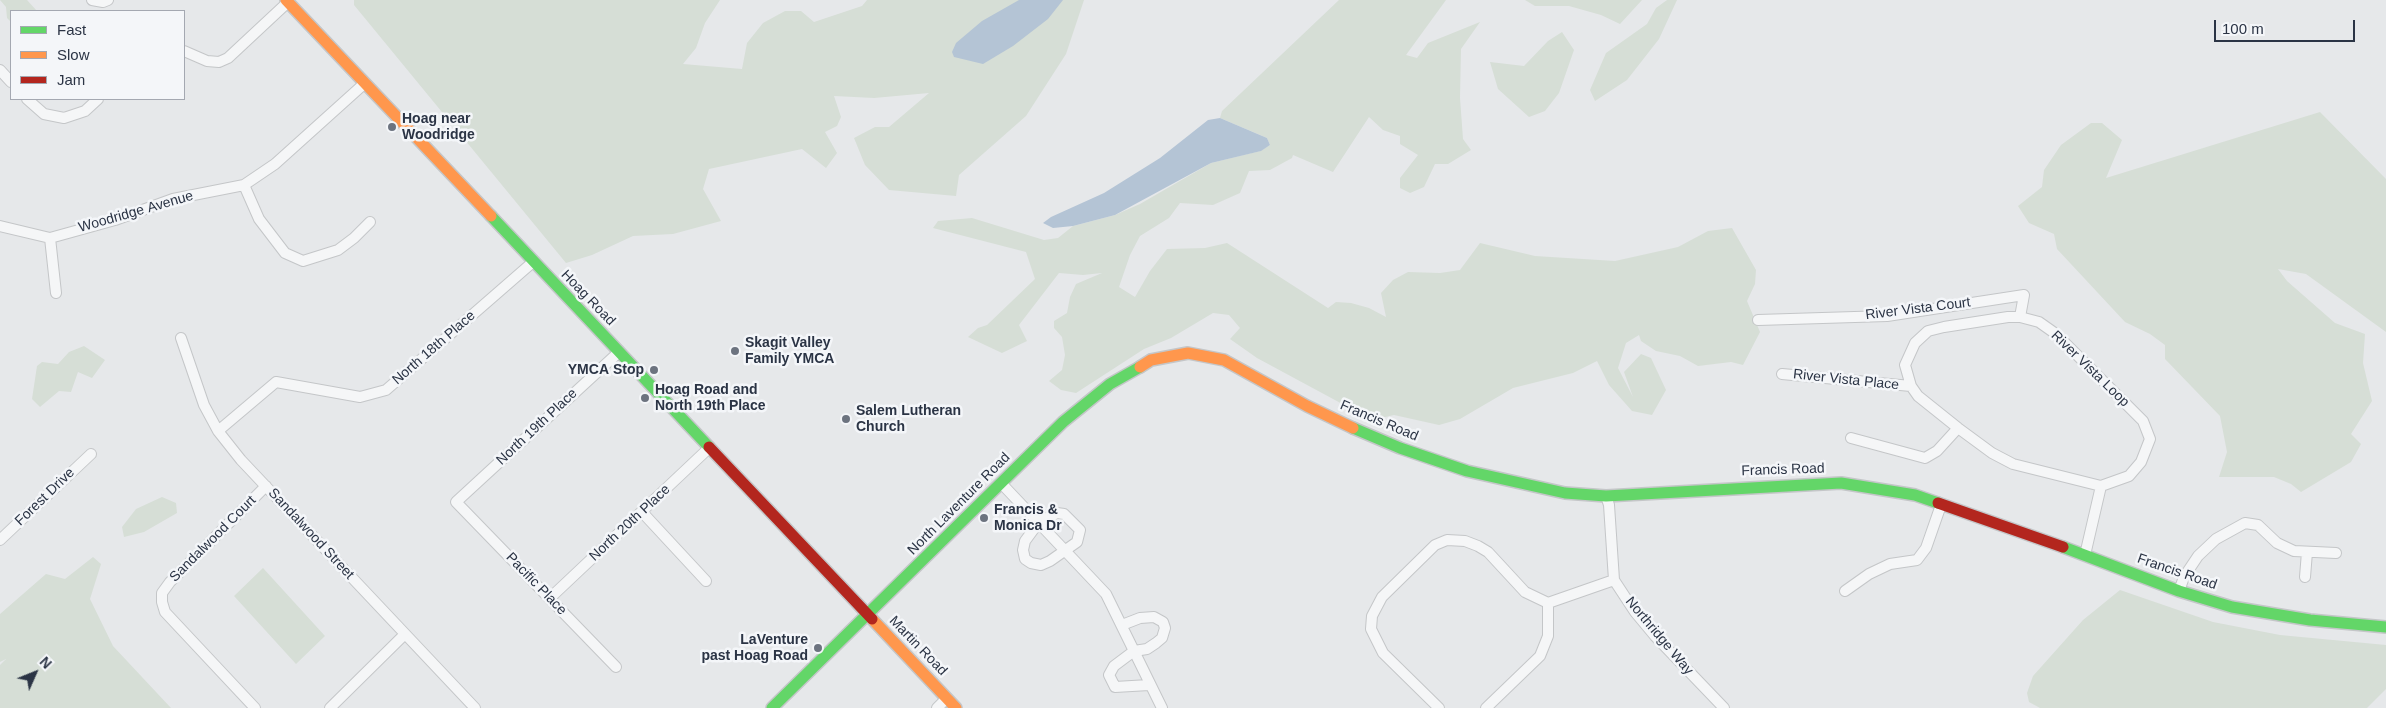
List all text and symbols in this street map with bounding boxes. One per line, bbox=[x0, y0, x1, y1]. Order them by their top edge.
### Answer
legend bbox=[10, 10, 185, 100]
scale bar bbox=[2216, 10, 2357, 42]
text: 100 m bbox=[2222, 20, 2264, 37]
text: Fast bbox=[57, 21, 86, 38]
text: Slow bbox=[57, 46, 90, 63]
text: Jam bbox=[57, 71, 85, 88]
place label: Hoag near Woodridge bbox=[402, 111, 475, 144]
marker: Hoag near Woodridge bbox=[386, 121, 398, 133]
street label: Woodridge Avenue bbox=[77, 188, 195, 236]
street label: Hoag Road bbox=[557, 267, 619, 329]
street label: River Vista Court bbox=[1865, 294, 1971, 324]
street label: North 18th Place bbox=[389, 307, 479, 389]
street label: River Vista Loop bbox=[2047, 327, 2133, 411]
place label: Skagit Valley Family YMCA bbox=[745, 335, 834, 368]
marker: Skagit Valley Family YMCA bbox=[729, 345, 741, 357]
place label: YMCA Stop bbox=[568, 362, 644, 378]
marker: YMCA Stop bbox=[648, 364, 660, 376]
street label: River Vista Place bbox=[1792, 366, 1900, 394]
place label: Hoag Road and North 19th Place bbox=[655, 382, 765, 414]
street label: North 19th Place bbox=[493, 385, 581, 469]
marker: Hoag Road and North 19th Place bbox=[639, 392, 651, 404]
street label: Francis Road bbox=[1337, 397, 1421, 445]
place label: Salem Lutheran Church bbox=[856, 403, 961, 436]
marker: Salem Lutheran Church bbox=[840, 413, 852, 425]
street label: North Laventure Road bbox=[904, 449, 1014, 559]
street label: Francis Road bbox=[1741, 460, 1825, 480]
street label: Forest Drive bbox=[12, 464, 78, 530]
street label: North 20th Place bbox=[586, 481, 674, 565]
street label: Sandalwood Street bbox=[265, 485, 357, 583]
street label: Sandalwood Court bbox=[166, 492, 260, 586]
place label: Francis & Monica Dr bbox=[994, 502, 1062, 534]
marker: Francis & Monica Dr bbox=[978, 512, 990, 524]
street label: Pacific Place bbox=[502, 549, 570, 619]
street label: Francis Road bbox=[2135, 551, 2219, 593]
street label: Northridge Way bbox=[1621, 594, 1697, 678]
street label: Martin Road bbox=[885, 613, 951, 679]
place label: LaVenture past Hoag Road bbox=[701, 632, 808, 664]
marker: LaVenture past Hoag Road bbox=[812, 642, 824, 654]
north arrow bbox=[10, 648, 60, 698]
text: N bbox=[37, 653, 55, 672]

